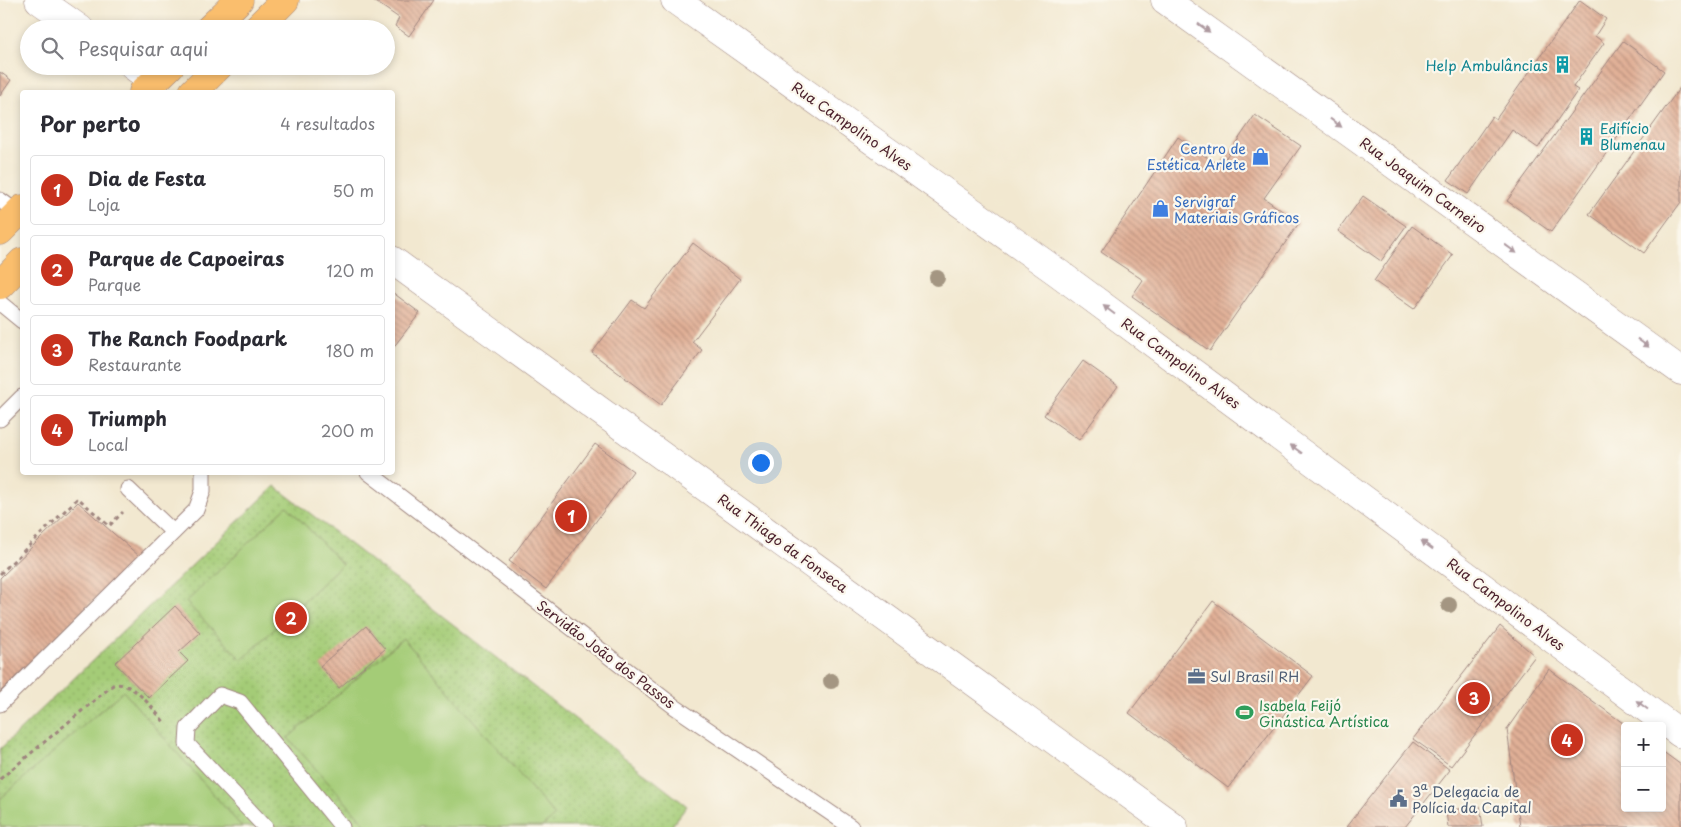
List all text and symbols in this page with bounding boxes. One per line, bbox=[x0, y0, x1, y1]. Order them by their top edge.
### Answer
search box bbox=[20, 20, 395, 75]
one-way arrow bbox=[1198, 23, 1211, 33]
icon: search bbox=[38, 34, 66, 62]
text: Pesquisar aqui bbox=[78, 34, 208, 62]
place label: Help Ambulâncias bbox=[1426, 55, 1548, 76]
building icon: Help Ambulâncias bbox=[1552, 55, 1572, 75]
street label: Rua Campolino Alves bbox=[788, 76, 916, 176]
text: Por perto bbox=[40, 107, 140, 139]
text: 4 resultados bbox=[280, 111, 375, 135]
one-way arrow bbox=[1330, 118, 1343, 128]
place label: Edifício Blumenau bbox=[1600, 118, 1665, 155]
building icon: Edifício Blumenau bbox=[1576, 126, 1596, 146]
street label: Rua Joaquim Carneiro bbox=[1356, 132, 1491, 238]
place label: Centro de Estética Arlete bbox=[1147, 138, 1246, 175]
shop icon: Centro de Estética Arlete bbox=[1250, 146, 1270, 166]
text: Dia de Festa bbox=[88, 164, 206, 192]
text: 1 bbox=[53, 178, 61, 202]
text: 50 m bbox=[333, 178, 374, 202]
place label: Servigraf Materiais Gráficos bbox=[1174, 191, 1299, 228]
text: Loja bbox=[88, 192, 120, 216]
shop icon: Servigraf Materiais Gráficos bbox=[1150, 199, 1170, 219]
text: Parque de Capoeiras bbox=[88, 244, 284, 272]
one-way arrow bbox=[1504, 244, 1518, 254]
text: 2 bbox=[51, 258, 63, 282]
text: 120 m bbox=[327, 258, 374, 282]
text: Parque bbox=[88, 272, 141, 296]
one-way arrow bbox=[1103, 305, 1116, 316]
street label: Rua Campolino Alves bbox=[1117, 313, 1245, 413]
text: The Ranch Foodpark bbox=[88, 324, 287, 352]
text: 3 bbox=[52, 338, 62, 362]
text: 180 m bbox=[326, 338, 374, 362]
one-way arrow bbox=[1636, 338, 1649, 349]
text: Restaurante bbox=[88, 352, 182, 376]
text: Triumph bbox=[88, 404, 167, 432]
text: 4 bbox=[52, 418, 62, 442]
text: 200 m bbox=[321, 418, 374, 442]
text: Local bbox=[88, 432, 129, 456]
one-way arrow bbox=[1290, 443, 1303, 454]
your location bbox=[748, 450, 774, 476]
street label: Rua Thiago da Fonseca bbox=[714, 489, 853, 598]
pin: 1 bbox=[555, 497, 587, 535]
one-way arrow bbox=[1420, 540, 1434, 550]
street label: Rua Campolino Alves bbox=[1443, 553, 1569, 655]
street label: Servidão João dos Passos bbox=[532, 595, 680, 713]
pin: 2 bbox=[275, 599, 307, 637]
office icon: Sul Brasil RH bbox=[1186, 666, 1206, 686]
place label: Sul Brasil RH bbox=[1210, 666, 1299, 687]
pin: 3 bbox=[1458, 679, 1490, 717]
place label: Isabela Feijó Ginástica Artística bbox=[1259, 695, 1389, 732]
one-way arrow bbox=[1636, 699, 1649, 710]
sports icon: Isabela Feijó Ginástica Artística bbox=[1235, 703, 1255, 723]
pin: 4 bbox=[1551, 721, 1583, 759]
map controls bbox=[1621, 722, 1666, 812]
button: + bbox=[1621, 722, 1666, 767]
button: − bbox=[1621, 767, 1666, 812]
place label: 3ª Delegacia de Polícia da Capital bbox=[1412, 781, 1532, 818]
public building icon: 3ª Delegacia de Polícia da Capital bbox=[1388, 789, 1408, 809]

